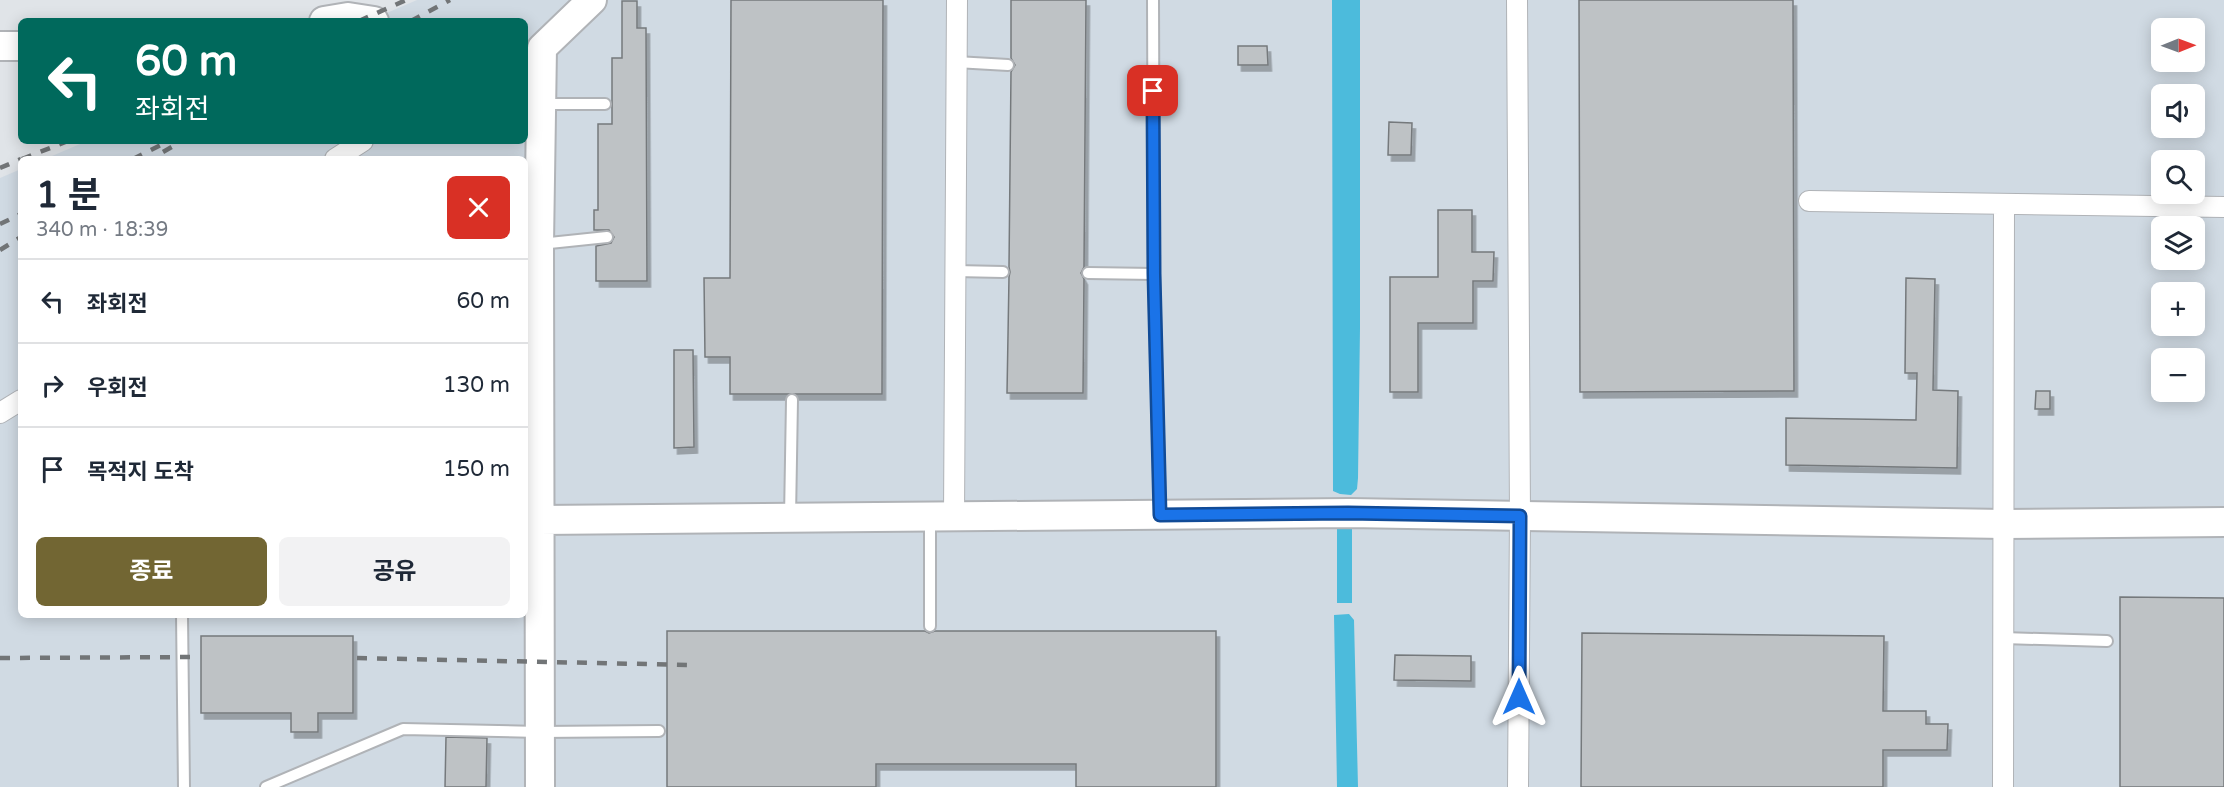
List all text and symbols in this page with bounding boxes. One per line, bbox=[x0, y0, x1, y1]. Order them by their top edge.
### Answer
north arrow bbox=[2151, 18, 2205, 72]
map controls bbox=[2151, 18, 2205, 402]
text: 60 m bbox=[135, 36, 237, 87]
icon: left bbox=[36, 42, 114, 120]
pin bbox=[1127, 65, 1178, 116]
icon: arrive bbox=[1136, 74, 1169, 107]
button: sound bbox=[2151, 84, 2205, 138]
text: 좌회전 bbox=[135, 93, 210, 126]
button: search bbox=[2151, 150, 2205, 204]
text: 1 분 bbox=[36, 174, 101, 217]
button: close bbox=[447, 176, 510, 239]
button: layers bbox=[2151, 216, 2205, 270]
text: 340 m · 18:39 bbox=[36, 218, 168, 242]
button: + bbox=[2151, 282, 2205, 336]
icon: left bbox=[36, 285, 69, 318]
text: 60 m bbox=[456, 288, 510, 314]
text: 좌회전 bbox=[87, 291, 148, 317]
button: − bbox=[2151, 348, 2205, 402]
icon: right bbox=[36, 369, 69, 402]
text: 130 m bbox=[443, 372, 510, 398]
text: 우회전 bbox=[87, 375, 148, 401]
icon: arrive bbox=[36, 453, 69, 486]
text: 150 m bbox=[443, 456, 510, 482]
text: 목적지 도착 bbox=[87, 459, 194, 485]
button: 종료 bbox=[36, 537, 267, 606]
button: 공유 bbox=[279, 537, 510, 606]
position arrow bbox=[1487, 665, 1551, 729]

